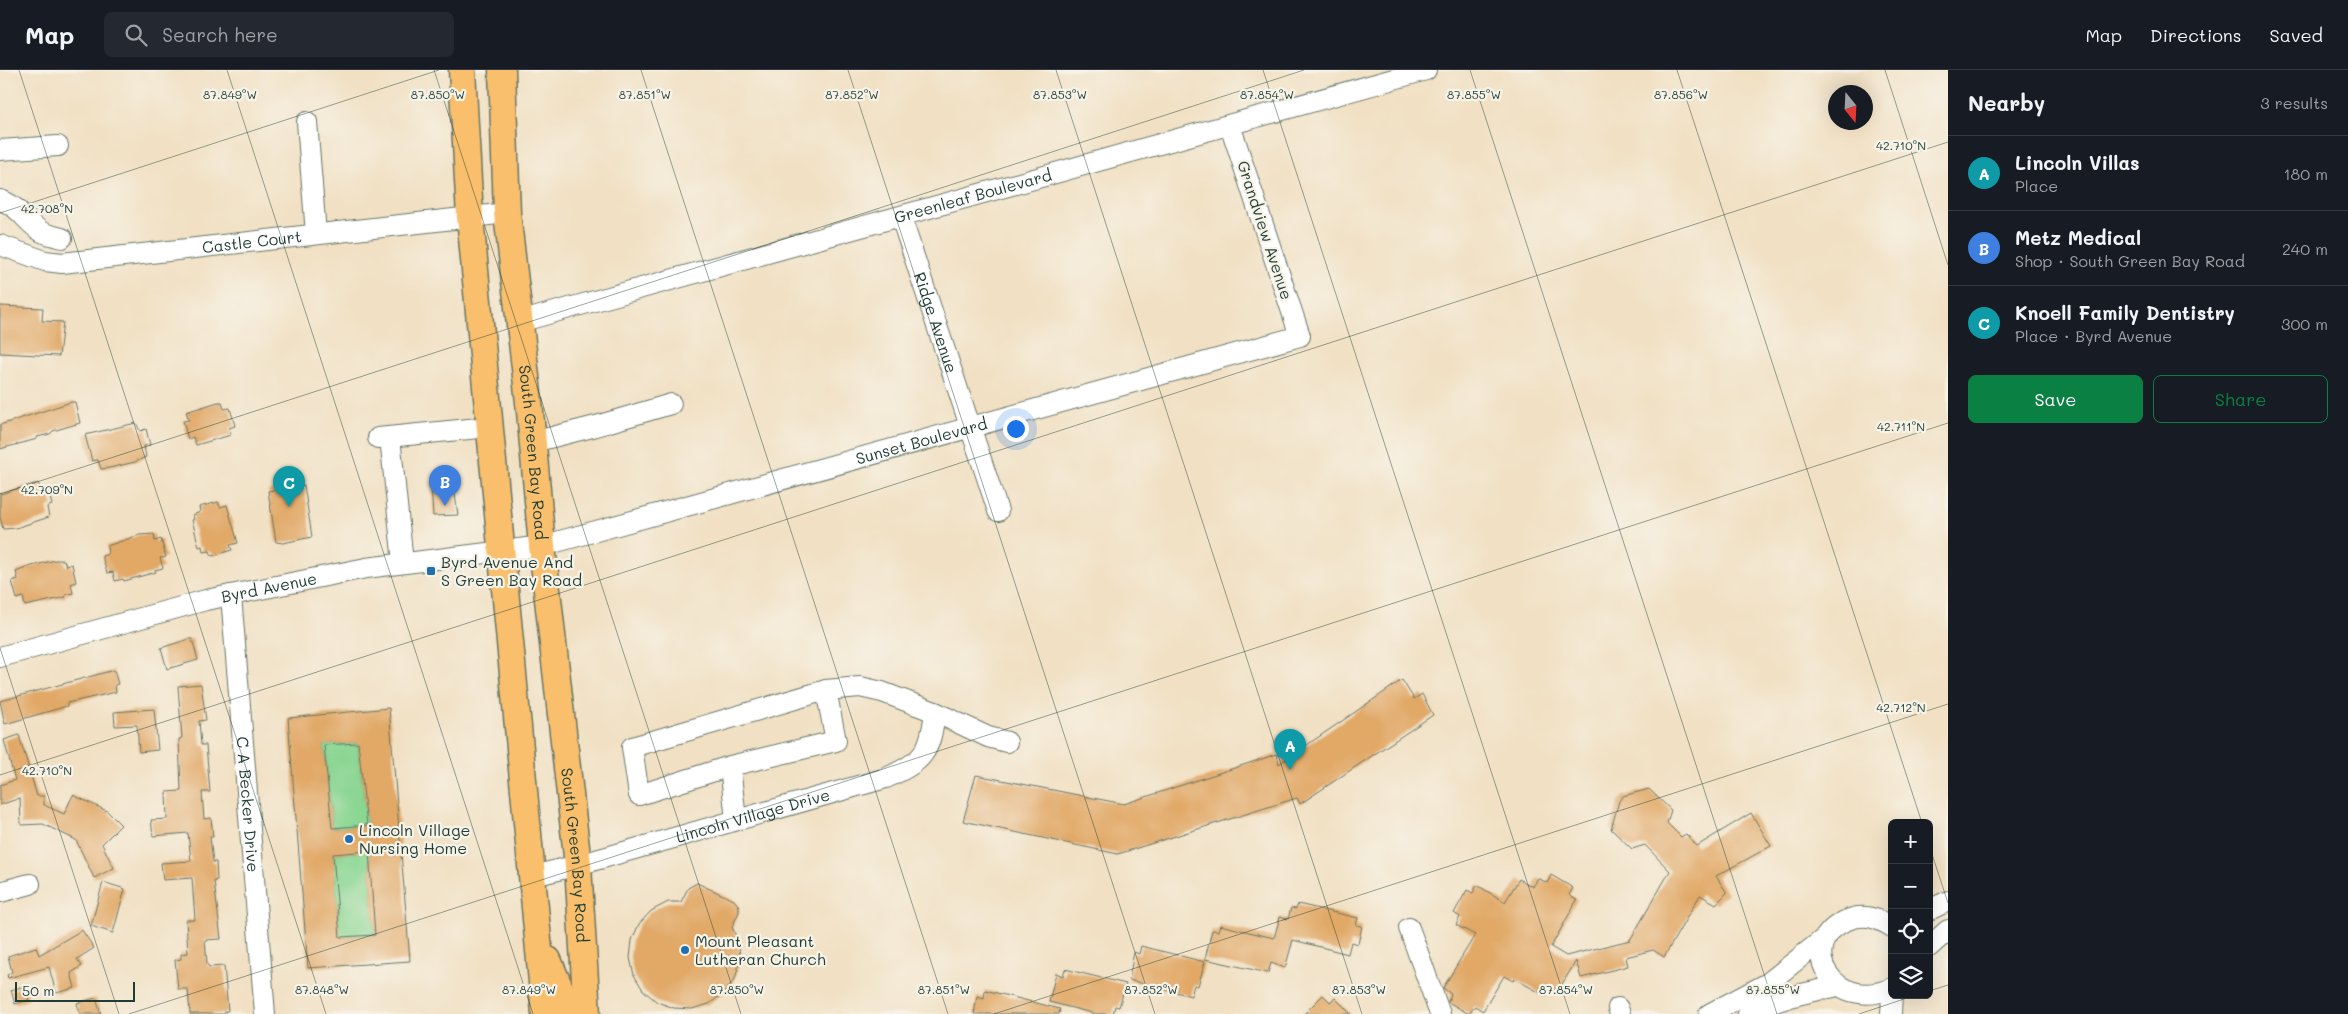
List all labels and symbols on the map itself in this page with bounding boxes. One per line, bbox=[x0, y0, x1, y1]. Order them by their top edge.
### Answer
north arrow bbox=[1828, 85, 1873, 130]
text: 87.849°W bbox=[203, 86, 257, 102]
text: 87.850°W bbox=[411, 86, 465, 102]
text: 87.851°W bbox=[619, 86, 671, 102]
text: 87.852°W bbox=[825, 86, 879, 102]
text: 87.853°W bbox=[1033, 86, 1087, 102]
text: 87.854°W bbox=[1240, 86, 1294, 102]
text: 87.855°W bbox=[1447, 86, 1501, 102]
text: 87.856°W bbox=[1654, 86, 1708, 102]
text: 42.710°N bbox=[1876, 137, 1926, 153]
street label: Grandview Avenue bbox=[1233, 158, 1298, 302]
street label: Greenleaf Boulevard bbox=[892, 164, 1054, 227]
text: 42.708°N bbox=[21, 200, 73, 216]
street label: Castle Court bbox=[201, 225, 303, 257]
street label: Ridge Avenue bbox=[910, 269, 963, 375]
street label: South Green Bay Road bbox=[515, 364, 552, 541]
street label: Sunset Boulevard bbox=[853, 412, 989, 469]
your location bbox=[1003, 416, 1029, 442]
text: 42.711°N bbox=[1877, 418, 1925, 434]
pin: B bbox=[429, 465, 461, 506]
pin: C bbox=[273, 466, 305, 507]
text: 42.709°N bbox=[21, 481, 73, 497]
place label: Byrd Avenue And S Green Bay Road bbox=[441, 551, 582, 590]
marker: Byrd Avenue And S Green Bay Road bbox=[425, 565, 437, 577]
street label: Byrd Avenue bbox=[219, 567, 319, 607]
text: 42.712°N bbox=[1876, 699, 1926, 715]
pin: A bbox=[1274, 729, 1306, 770]
street label: C A Becker Drive bbox=[233, 736, 264, 873]
text: 42.710°N bbox=[22, 762, 72, 778]
street label: South Green Bay Road bbox=[557, 767, 594, 943]
street label: Lincoln Village Drive bbox=[673, 783, 832, 847]
place label: Lincoln Village Nursing Home bbox=[359, 819, 470, 858]
marker: Lincoln Village Nursing Home bbox=[343, 833, 355, 845]
place label: Mount Pleasant Lutheran Church bbox=[695, 930, 826, 969]
marker: Mount Pleasant Lutheran Church bbox=[679, 944, 691, 956]
scale bar bbox=[15, 979, 135, 1002]
text: 87.848°W bbox=[295, 981, 349, 997]
text: 87.849°W bbox=[502, 981, 556, 997]
text: 87.850°W bbox=[710, 981, 764, 997]
text: 87.851°W bbox=[918, 981, 970, 997]
text: 87.852°W bbox=[1124, 981, 1178, 997]
text: 87.853°W bbox=[1332, 981, 1386, 997]
text: 87.854°W bbox=[1539, 981, 1593, 997]
text: 87.855°W bbox=[1746, 981, 1800, 997]

